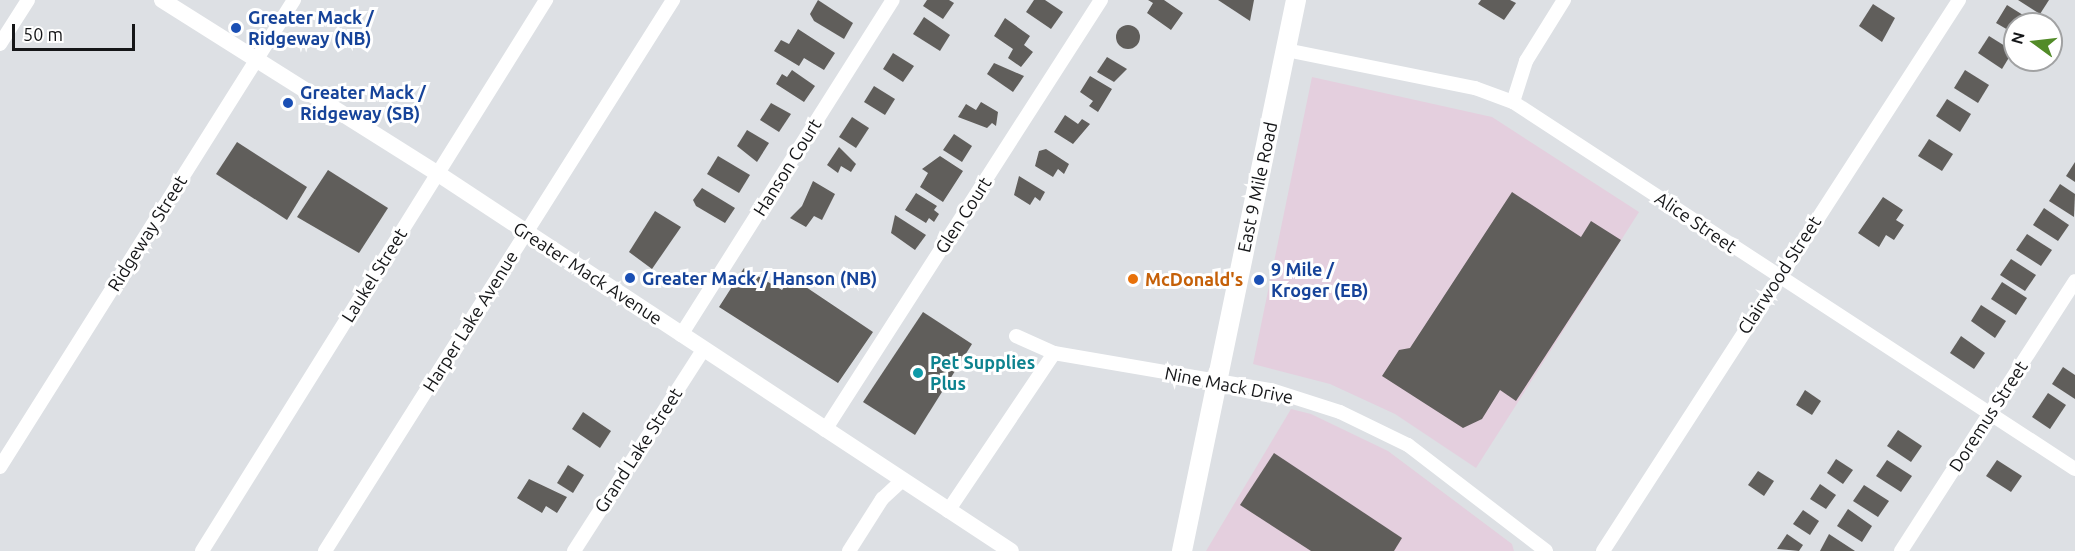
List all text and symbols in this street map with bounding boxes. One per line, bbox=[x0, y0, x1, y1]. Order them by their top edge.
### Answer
place label: Greater Mack / Ridgeway (NB) bbox=[248, 7, 374, 50]
scale bar bbox=[15, 12, 138, 50]
north arrow bbox=[2003, 12, 2063, 72]
marker: Greater Mack / Ridgeway (NB) bbox=[229, 21, 243, 35]
text: 50 m bbox=[23, 24, 63, 44]
text: N bbox=[2007, 30, 2028, 46]
place label: Greater Mack / Ridgeway (SB) bbox=[300, 82, 426, 124]
marker: Greater Mack / Ridgeway (SB) bbox=[281, 96, 295, 110]
street label: Hanson Court bbox=[749, 114, 825, 220]
street label: East 9 Mile Road bbox=[1233, 120, 1281, 254]
street label: Ridgeway Street bbox=[103, 171, 191, 295]
street label: Glen Court bbox=[930, 173, 996, 257]
street label: Alice Street bbox=[1651, 187, 1741, 257]
street label: Clairwood Street bbox=[1733, 212, 1825, 338]
street label: Greater Mack Avenue bbox=[510, 217, 666, 329]
street label: Laukel Street bbox=[337, 224, 411, 326]
street label: Harper Lake Avenue bbox=[418, 247, 522, 395]
place label: 9 Mile / Kroger (EB) bbox=[1271, 259, 1369, 302]
place label: Greater Mack / Hanson (NB) bbox=[642, 267, 877, 289]
place label: McDonald's bbox=[1145, 268, 1243, 290]
marker: Greater Mack / Hanson (NB) bbox=[623, 271, 637, 285]
marker: McDonald's bbox=[1126, 272, 1140, 286]
marker: 9 Mile / Kroger (EB) bbox=[1252, 273, 1266, 287]
place label: Pet Supplies Plus bbox=[930, 352, 1035, 394]
street label: Doremus Street bbox=[1944, 356, 2032, 476]
street label: Nine Mack Drive bbox=[1163, 362, 1295, 408]
marker: Pet Supplies Plus bbox=[911, 366, 925, 380]
street label: Grand Lake Street bbox=[590, 384, 686, 516]

